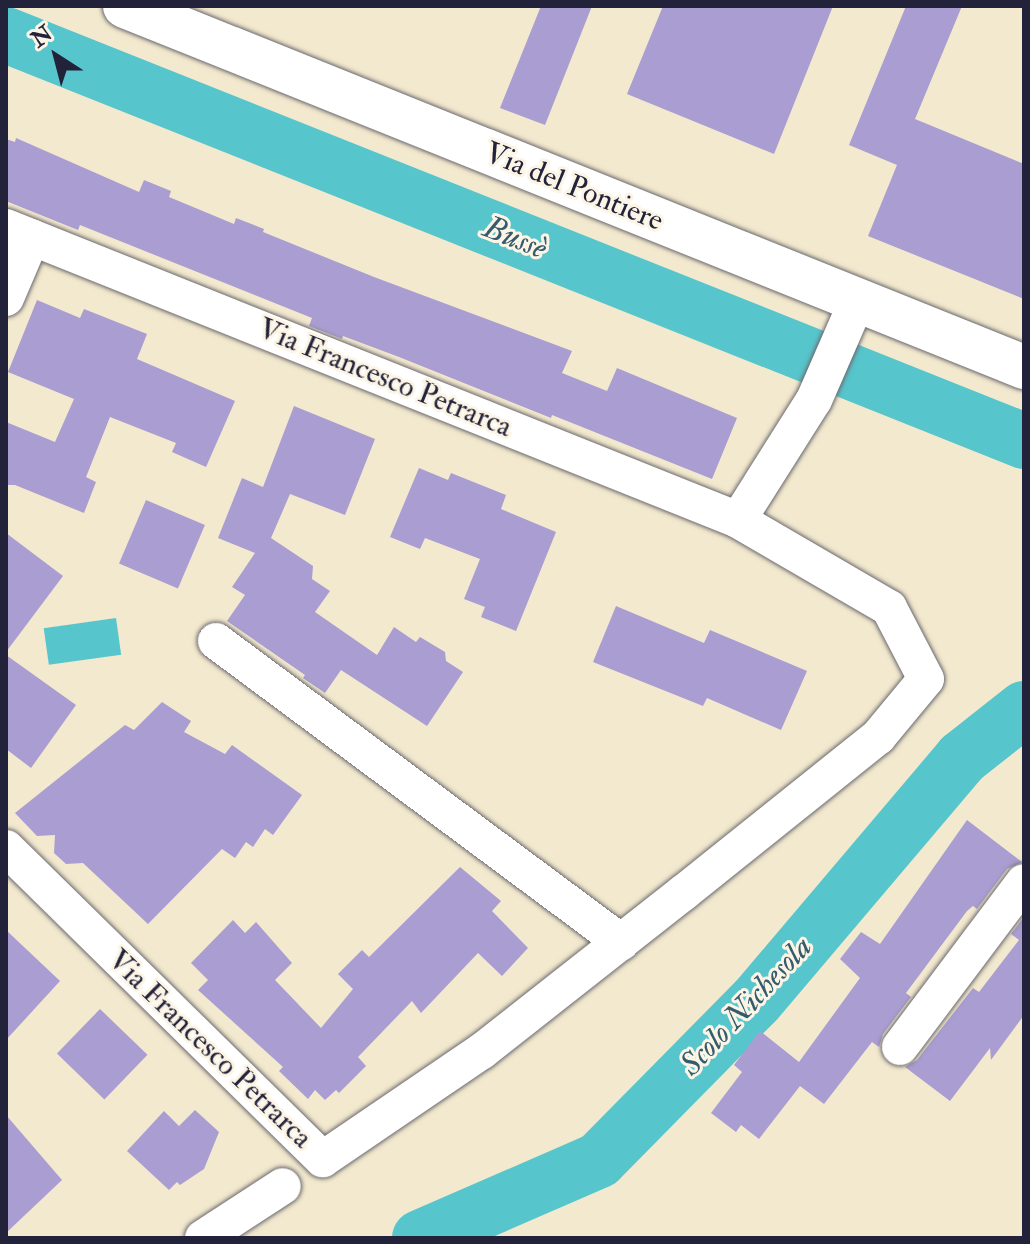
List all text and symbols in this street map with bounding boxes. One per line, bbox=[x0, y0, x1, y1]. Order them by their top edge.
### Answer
north arrow bbox=[16, 16, 96, 96]
text: N bbox=[26, 19, 58, 54]
street label: Via del Pontiere bbox=[480, 135, 668, 239]
water label: Bussè bbox=[478, 208, 552, 268]
street label: Via Francesco Petrarca bbox=[253, 311, 517, 445]
water label: Scolo Nichesola bbox=[672, 928, 820, 1084]
street label: Via Francesco Petrarca bbox=[100, 942, 320, 1156]

